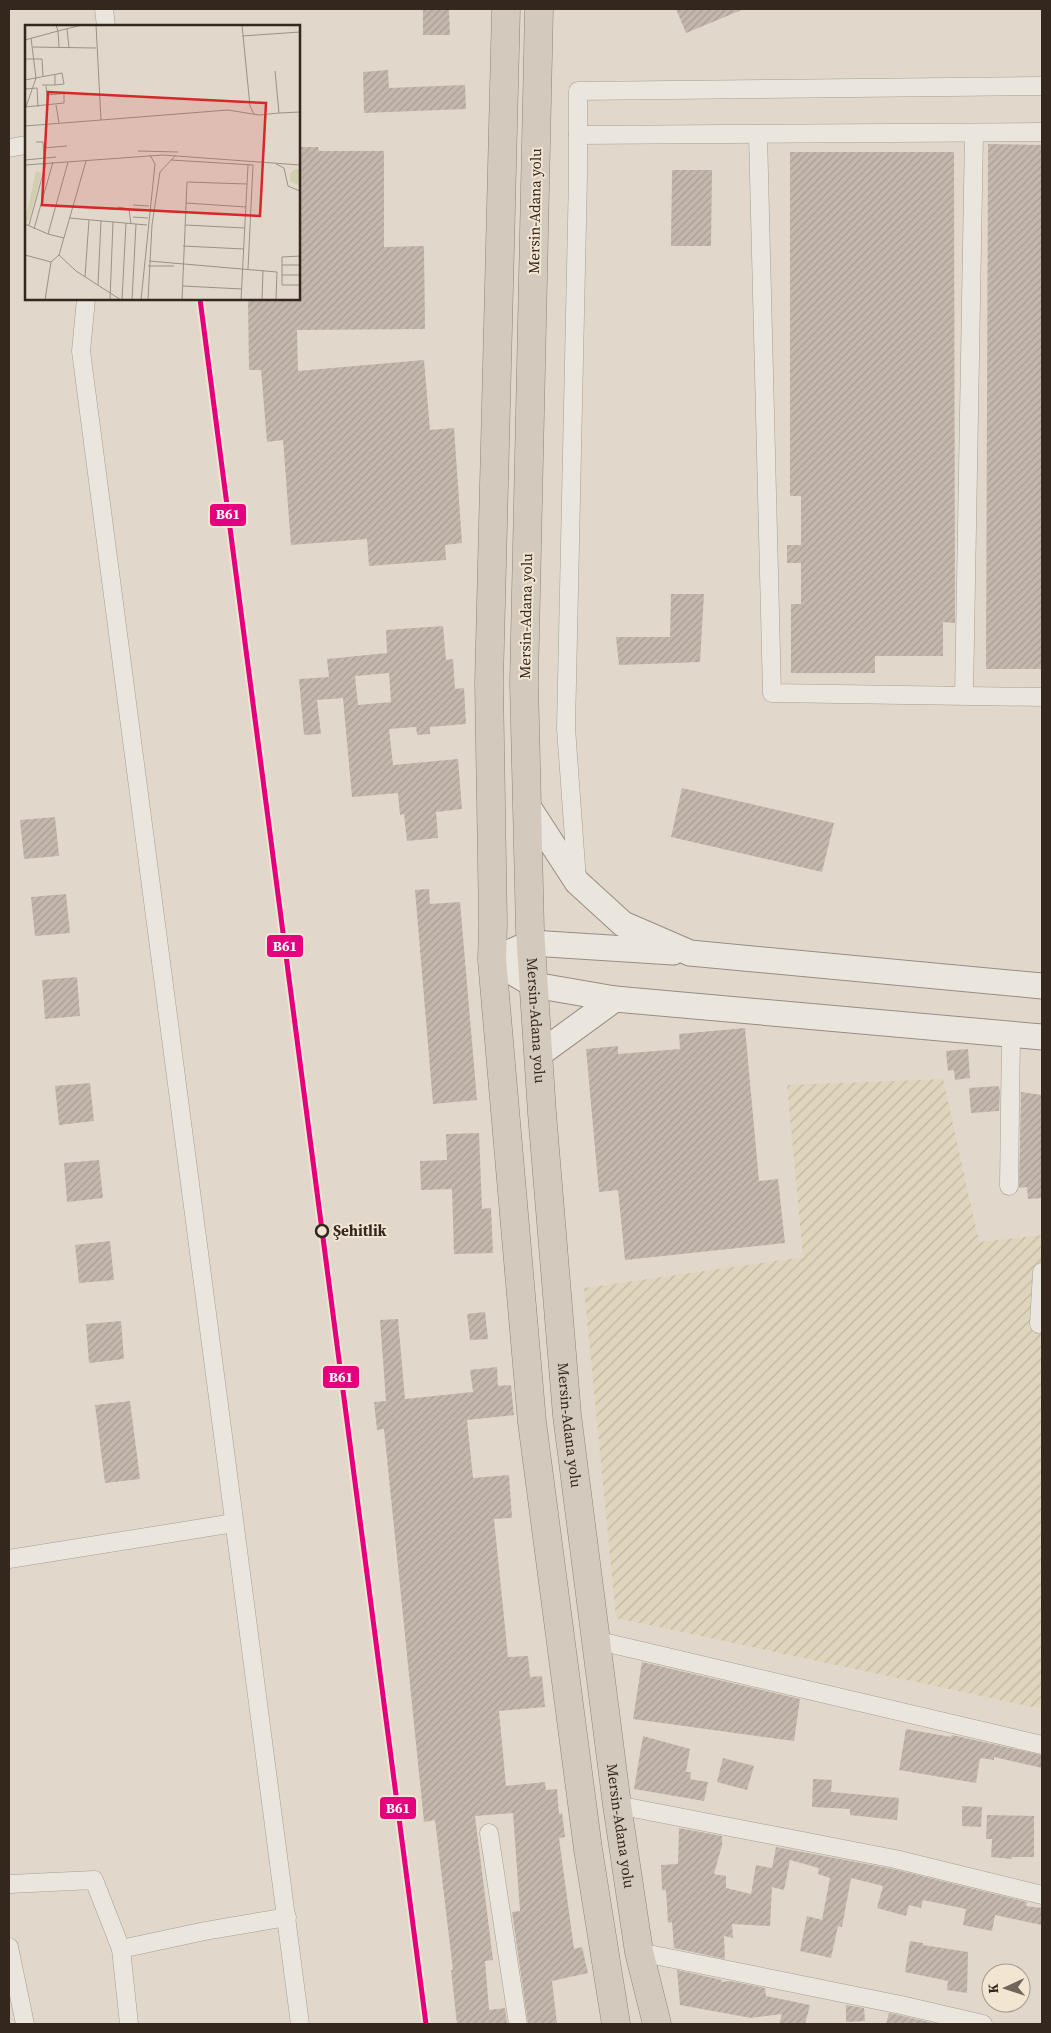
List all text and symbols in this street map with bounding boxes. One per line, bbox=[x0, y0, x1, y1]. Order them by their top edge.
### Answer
inset map bbox=[25, 25, 300, 300]
street label: Mersin-Adana yolu bbox=[523, 148, 546, 274]
line badge: B61 bbox=[209, 503, 247, 527]
text: B61 bbox=[216, 504, 240, 524]
street label: Mersin-Adana yolu bbox=[514, 553, 537, 679]
line badge: B61 bbox=[266, 934, 304, 958]
text: B61 bbox=[273, 936, 297, 956]
street label: Mersin-Adana yolu bbox=[522, 957, 551, 1084]
place label: Şehitlik bbox=[333, 1220, 387, 1241]
marker: Şehitlik bbox=[315, 1224, 329, 1238]
street label: Mersin-Adana yolu bbox=[553, 1362, 587, 1489]
line badge: B61 bbox=[322, 1365, 360, 1389]
text: B61 bbox=[329, 1367, 353, 1387]
street label: Mersin-Adana yolu bbox=[602, 1762, 640, 1890]
line badge: B61 bbox=[379, 1796, 417, 1820]
text: B61 bbox=[386, 1798, 410, 1818]
north arrow bbox=[981, 1963, 1031, 2013]
text: K bbox=[983, 1983, 1003, 1994]

